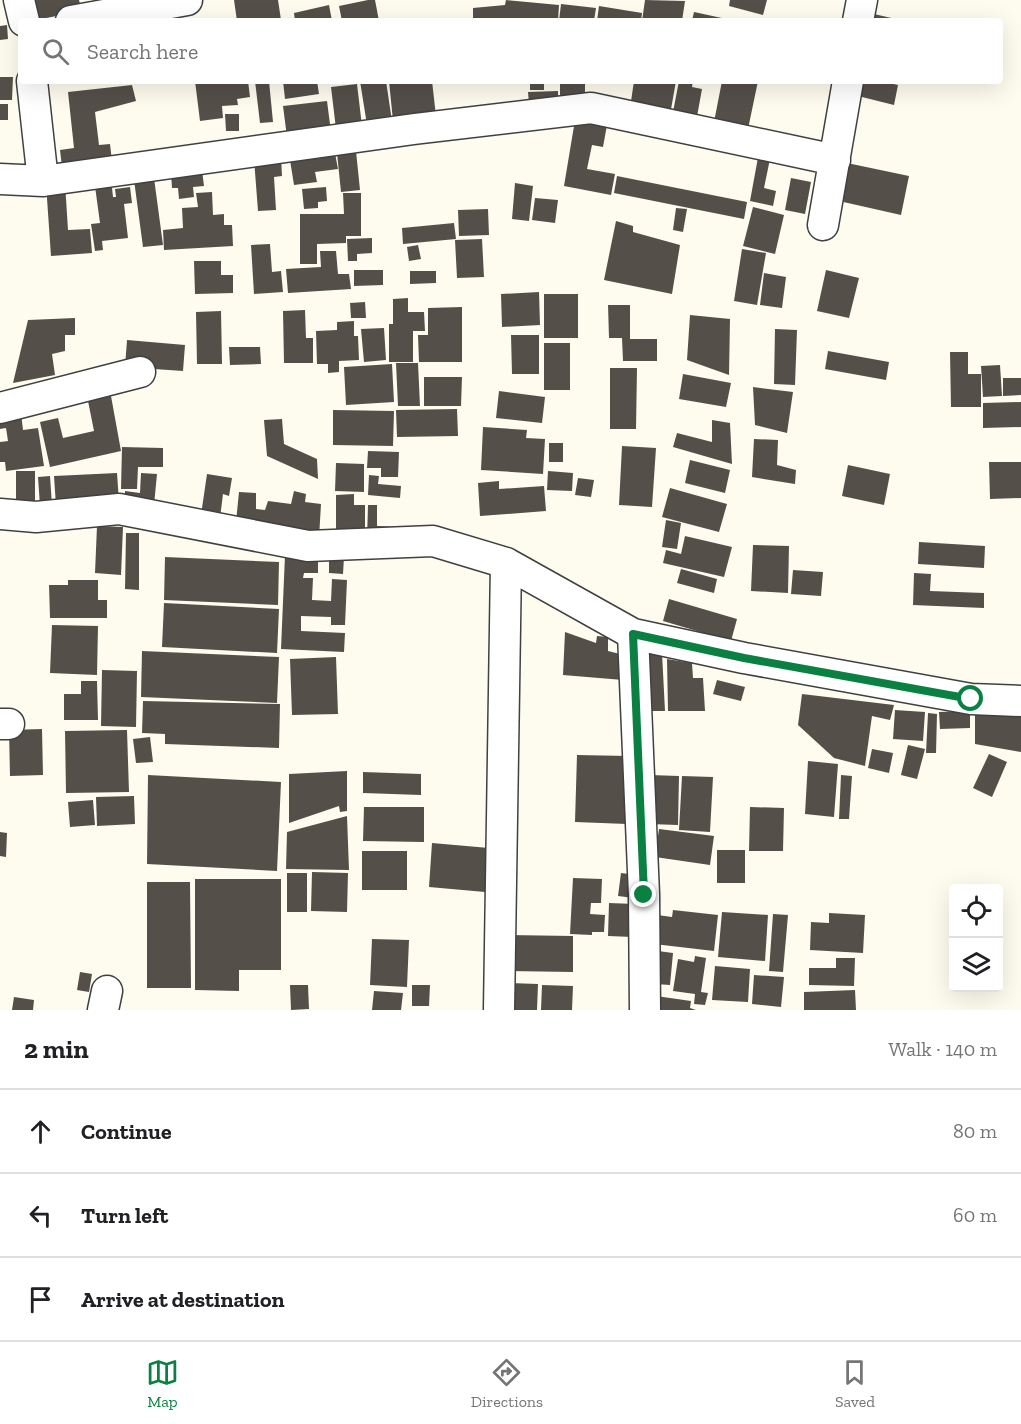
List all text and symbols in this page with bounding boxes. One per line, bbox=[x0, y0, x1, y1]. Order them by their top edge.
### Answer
search box bbox=[18, 18, 1003, 84]
icon: search bbox=[39, 35, 72, 68]
text: Search here bbox=[87, 38, 198, 65]
route start bbox=[957, 685, 983, 711]
route end bbox=[630, 881, 656, 907]
map controls bbox=[949, 884, 1003, 992]
button: locate bbox=[949, 884, 1003, 938]
button: layers bbox=[949, 938, 1003, 992]
text: 2 min bbox=[24, 1033, 89, 1065]
text: Walk · 140 m bbox=[889, 1037, 997, 1061]
icon: ahead bbox=[24, 1115, 57, 1148]
text: Continue bbox=[81, 1118, 172, 1145]
text: 80 m bbox=[953, 1119, 997, 1143]
icon: left bbox=[24, 1199, 57, 1232]
text: Turn left bbox=[81, 1202, 168, 1229]
text: 60 m bbox=[953, 1203, 997, 1227]
icon: arrive bbox=[24, 1283, 57, 1316]
text: Arrive at destination bbox=[81, 1286, 284, 1313]
tab: Map bbox=[146, 1356, 179, 1411]
tab: Directions bbox=[471, 1356, 543, 1411]
tab: Saved bbox=[835, 1356, 875, 1411]

